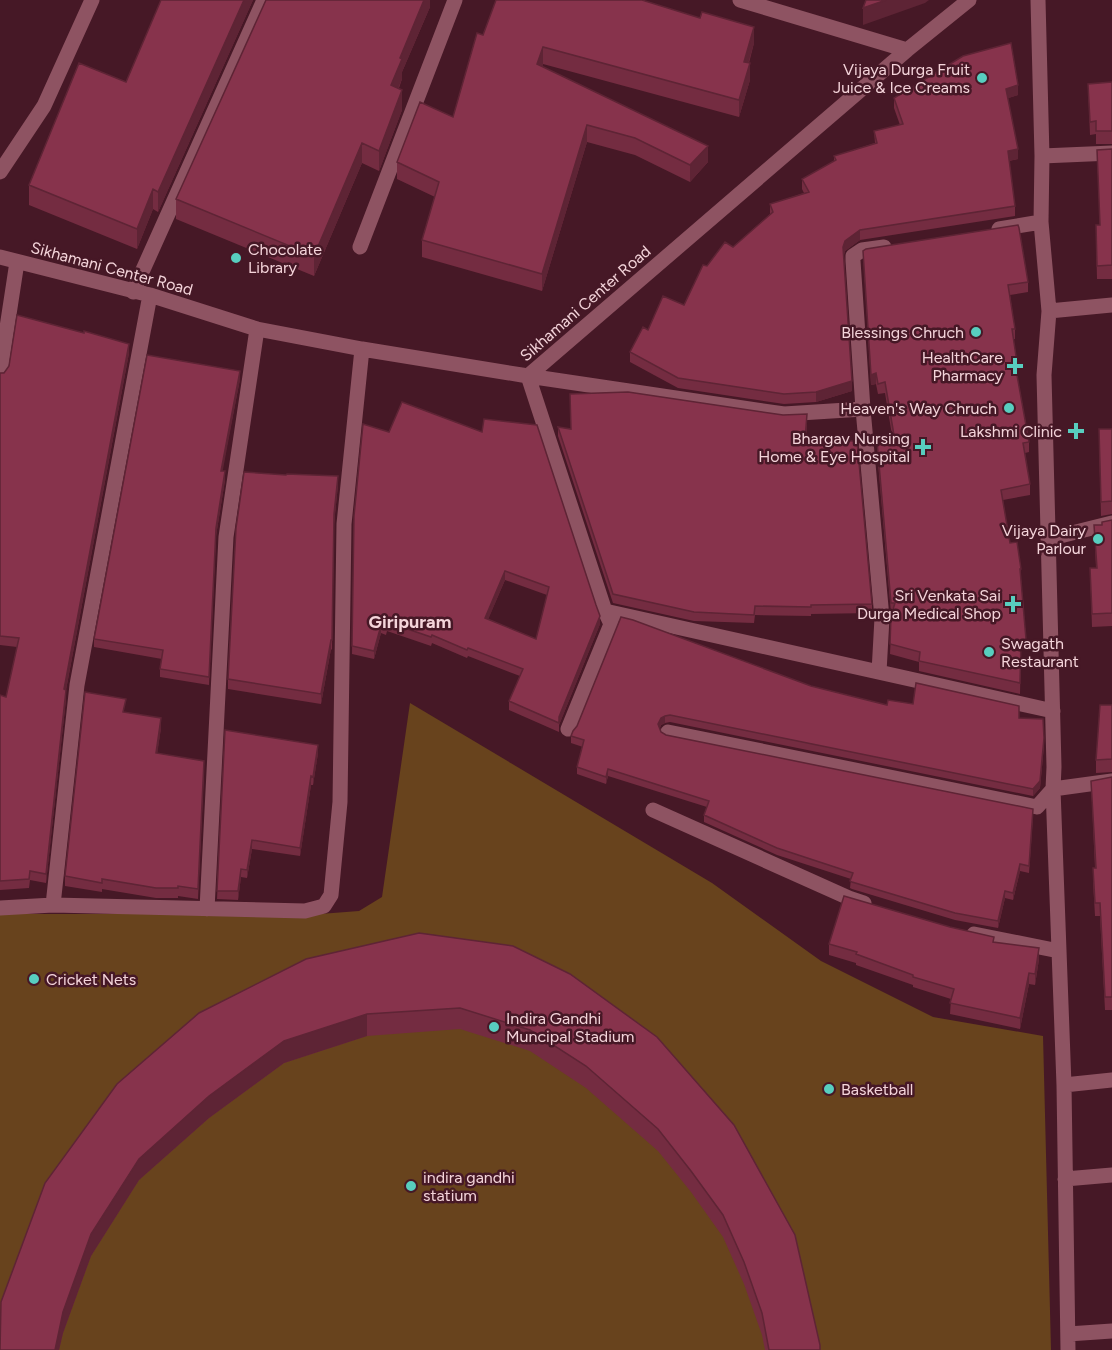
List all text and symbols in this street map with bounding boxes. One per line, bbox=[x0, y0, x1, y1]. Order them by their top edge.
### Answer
place label: Vijaya Durga Fruit Juice & Ice Creams bbox=[833, 60, 970, 97]
marker: Vijaya Durga Fruit Juice & Ice Creams bbox=[975, 71, 989, 85]
street label: Sikhamani Center Road bbox=[29, 238, 195, 299]
place label: Chocolate Library bbox=[248, 240, 322, 277]
street label: Sikhamani Center Road bbox=[516, 241, 655, 365]
marker: Chocolate Library bbox=[229, 251, 243, 265]
place label: Blessings Chruch bbox=[841, 323, 964, 342]
marker: Blessings Chruch bbox=[969, 325, 983, 339]
place label: HealthCare Pharmacy bbox=[922, 348, 1004, 385]
marker: HealthCare Pharmacy bbox=[1008, 359, 1022, 373]
place label: Heaven's Way Chruch bbox=[840, 399, 997, 418]
marker: Heaven's Way Chruch bbox=[1002, 401, 1016, 415]
place label: Lakshmi Clinic bbox=[960, 422, 1062, 441]
marker: Lakshmi Clinic bbox=[1067, 422, 1085, 440]
place label: Bhargav Nursing Home & Eye Hospital bbox=[758, 429, 910, 466]
marker: Bhargav Nursing Home & Eye Hospital bbox=[914, 438, 932, 456]
place label: Vijaya Dairy Parlour bbox=[1002, 521, 1087, 558]
marker: Vijaya Dairy Parlour bbox=[1091, 532, 1105, 546]
place label: Sri Venkata Sai Durga Medical Shop bbox=[857, 586, 1001, 623]
marker: Sri Venkata Sai Durga Medical Shop bbox=[1006, 597, 1020, 611]
district label: Giripuram bbox=[369, 611, 451, 633]
place label: Swagath Restaurant bbox=[1001, 634, 1079, 671]
marker: Swagath Restaurant bbox=[982, 645, 996, 659]
place label: Cricket Nets bbox=[46, 970, 136, 989]
marker: Cricket Nets bbox=[27, 972, 41, 986]
place label: Indira Gandhi Muncipal Stadium bbox=[506, 1009, 634, 1046]
marker: Indira Gandhi Muncipal Stadium bbox=[487, 1020, 501, 1034]
place label: Basketball bbox=[841, 1080, 913, 1099]
marker: Basketball bbox=[822, 1082, 836, 1096]
place label: indira gandhi statium bbox=[423, 1168, 515, 1205]
marker: indira gandhi statium bbox=[404, 1179, 418, 1193]

